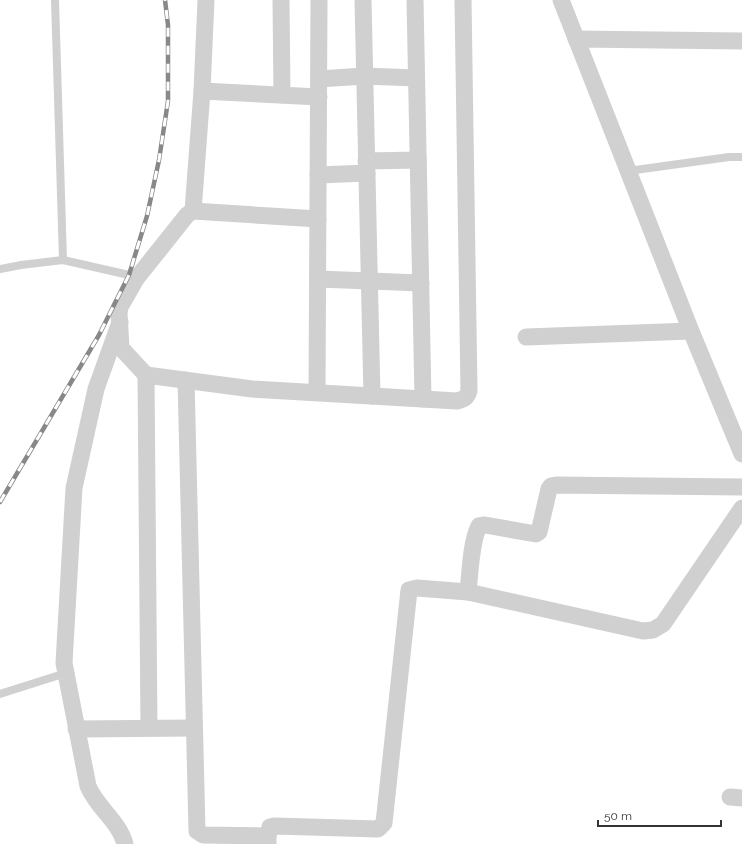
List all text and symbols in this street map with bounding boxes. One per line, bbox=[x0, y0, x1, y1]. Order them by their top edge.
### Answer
scale bar bbox=[598, 802, 721, 828]
text: 50 m bbox=[604, 809, 632, 823]

